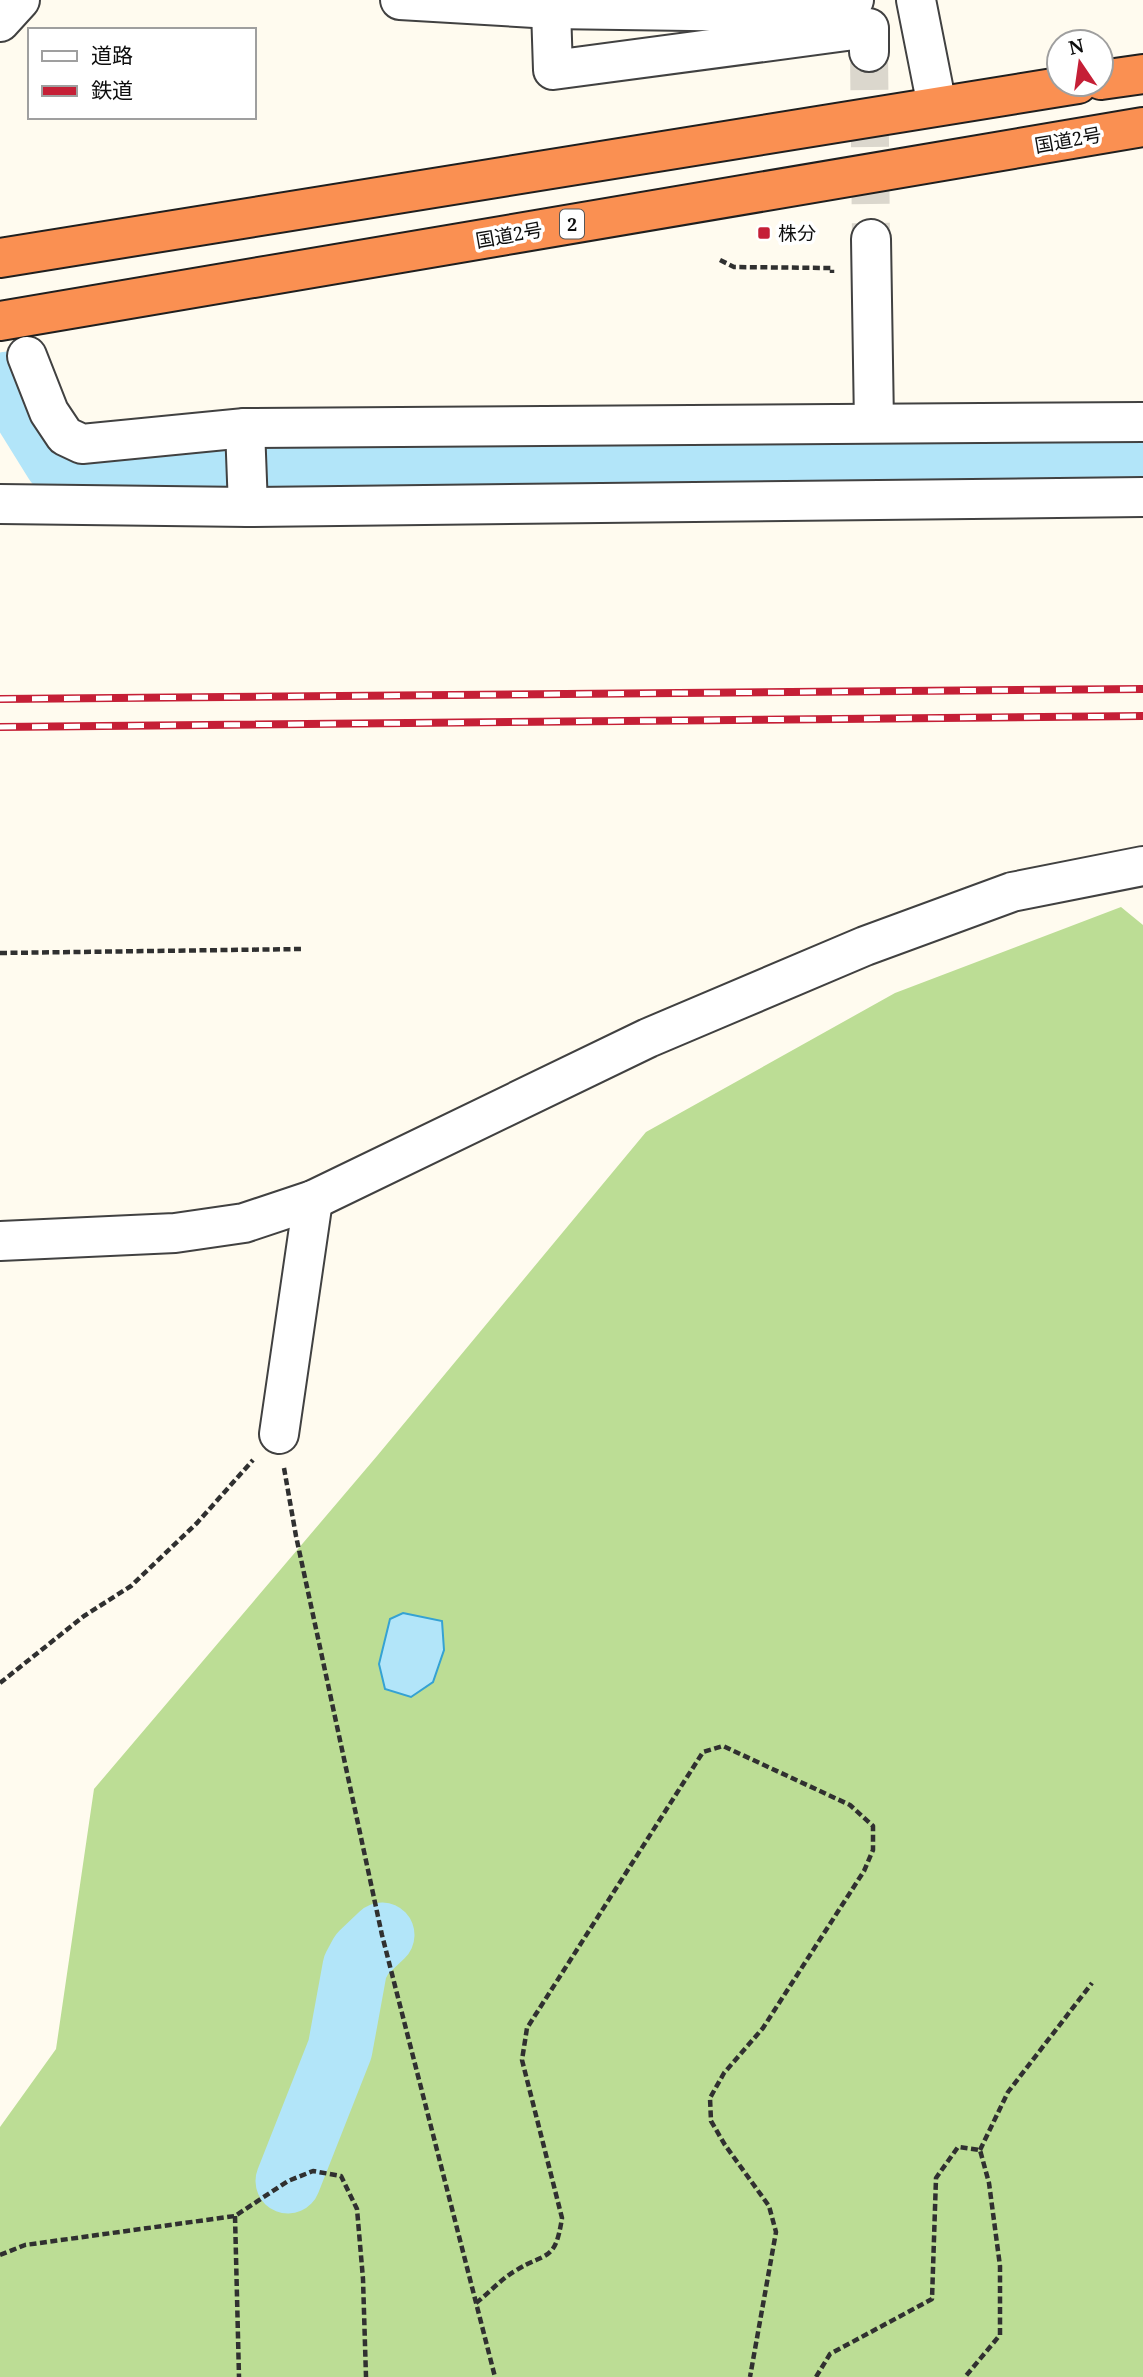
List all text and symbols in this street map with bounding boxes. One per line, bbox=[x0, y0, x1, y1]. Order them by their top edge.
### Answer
legend bbox=[28, 28, 256, 119]
north arrow bbox=[1045, 28, 1115, 98]
text: N bbox=[1066, 32, 1086, 61]
text: 道路 bbox=[91, 41, 133, 69]
text: 鉄道 bbox=[91, 76, 133, 104]
street label: 国道2号 bbox=[1032, 121, 1104, 159]
road number: 2 bbox=[560, 210, 584, 238]
street label: 国道2号 bbox=[473, 216, 545, 254]
place label: 株分 bbox=[778, 220, 816, 246]
marker: 株分 bbox=[756, 225, 772, 241]

